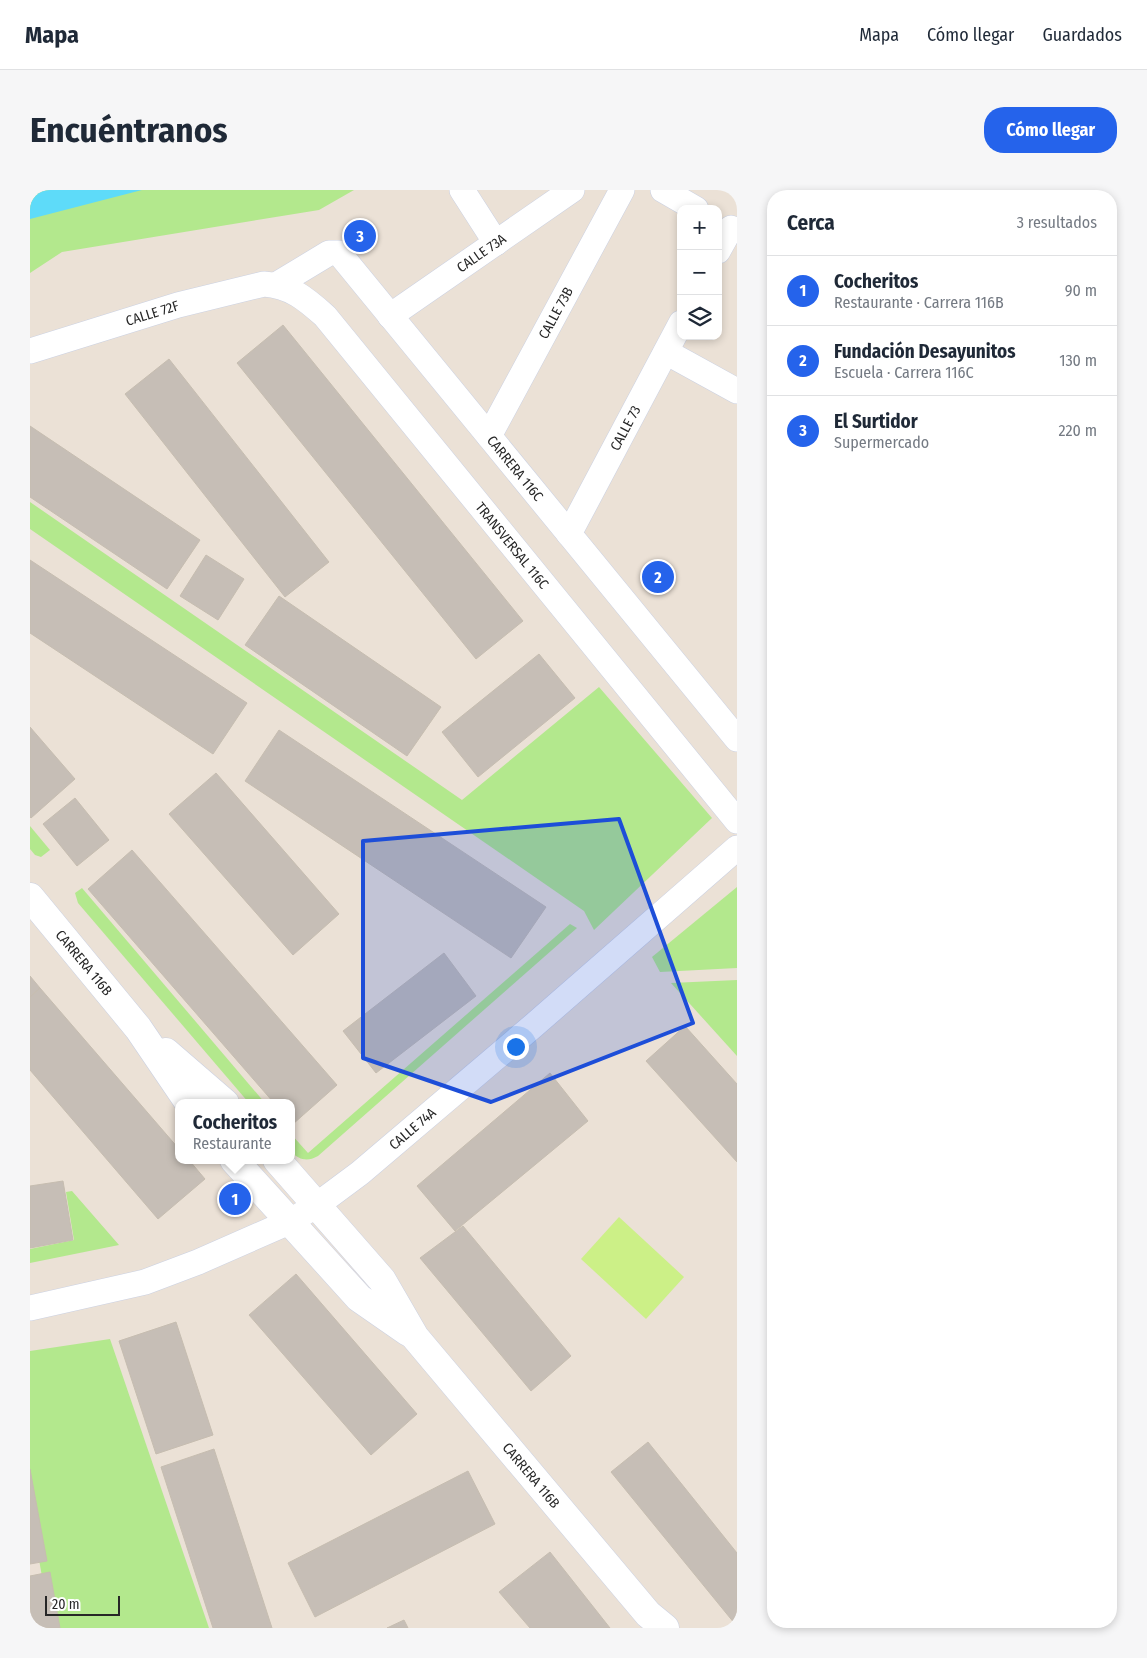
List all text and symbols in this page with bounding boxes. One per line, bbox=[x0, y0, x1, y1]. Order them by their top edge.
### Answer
text: Mapa bbox=[25, 21, 79, 49]
text: Mapa bbox=[859, 24, 899, 46]
text: Cómo llegar bbox=[927, 24, 1014, 46]
text: Guardados bbox=[1042, 24, 1122, 46]
button: Cómo llegar bbox=[984, 107, 1117, 153]
text: Encuéntranos bbox=[30, 109, 228, 151]
map controls bbox=[677, 205, 722, 340]
button: + bbox=[677, 205, 722, 250]
text: Cerca bbox=[787, 210, 835, 236]
text: 3 resultados bbox=[1017, 213, 1097, 232]
pin: 3 bbox=[344, 217, 376, 255]
street label: CALLE 73A bbox=[453, 230, 510, 276]
button: − bbox=[677, 250, 722, 295]
text: Cocheritos bbox=[834, 270, 918, 293]
text: 1 bbox=[800, 281, 806, 300]
text: 90 m bbox=[1065, 281, 1097, 300]
street label: CALLE 73B bbox=[535, 284, 577, 342]
text: Restaurante · Carrera 116B bbox=[834, 293, 1004, 312]
button: layers bbox=[677, 295, 722, 340]
street label: CALLE 72F bbox=[124, 297, 181, 329]
text: Fundación Desayunitos bbox=[834, 340, 1016, 363]
text: 2 bbox=[799, 351, 807, 370]
text: 130 m bbox=[1059, 351, 1097, 370]
text: Escuela · Carrera 116C bbox=[834, 363, 974, 382]
street label: CALLE 73 bbox=[606, 403, 644, 453]
text: El Surtidor bbox=[834, 410, 918, 433]
text: 3 bbox=[799, 421, 807, 440]
text: 220 m bbox=[1058, 421, 1097, 440]
street label: CARRERA 116C bbox=[483, 432, 547, 504]
text: Supermercado bbox=[834, 433, 929, 452]
street label: TRANSVERSAL 116C bbox=[472, 499, 552, 592]
pin: 2 bbox=[642, 558, 674, 596]
street label: CARRERA 116B bbox=[52, 926, 116, 999]
your location bbox=[503, 1034, 529, 1060]
popup bbox=[175, 1099, 295, 1164]
street label: CALLE 74A bbox=[385, 1103, 440, 1153]
text: Cocheritos bbox=[193, 1111, 277, 1134]
text: Restaurante bbox=[193, 1134, 272, 1153]
pin: 1 bbox=[219, 1180, 251, 1218]
street label: CARRERA 116B bbox=[499, 1439, 564, 1512]
scale bar bbox=[45, 1593, 120, 1616]
text: 20 m bbox=[52, 1596, 80, 1613]

